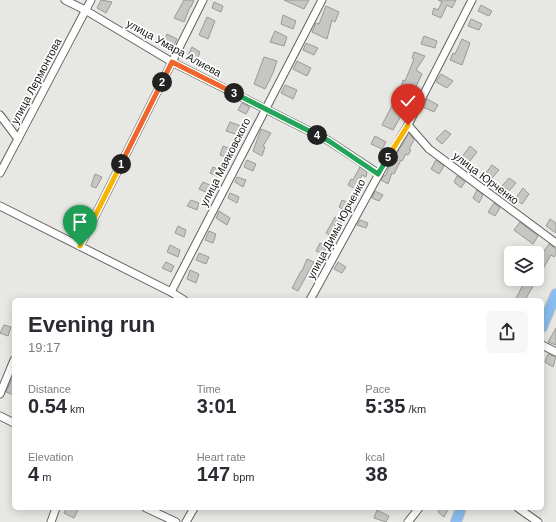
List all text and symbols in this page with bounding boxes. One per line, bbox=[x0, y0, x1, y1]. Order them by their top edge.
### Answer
street label: улица Умара Алиева bbox=[124, 17, 224, 80]
street label: улица Лермонтова bbox=[8, 35, 64, 126]
pin: 2 bbox=[152, 72, 172, 92]
text: 2 bbox=[159, 76, 165, 88]
pin: 3 bbox=[224, 83, 244, 103]
pin bbox=[391, 84, 425, 125]
text: 3 bbox=[231, 87, 237, 99]
icon: check bbox=[397, 90, 419, 112]
street label: улица Маяковского bbox=[197, 116, 253, 208]
pin: 4 bbox=[307, 125, 327, 145]
text: 4 bbox=[314, 129, 320, 141]
pin: 5 bbox=[378, 147, 398, 167]
street label: улица Юрченко bbox=[451, 149, 521, 207]
text: 5 bbox=[385, 151, 391, 163]
pin: 1 bbox=[111, 154, 131, 174]
text: 1 bbox=[118, 158, 124, 170]
street label: улица Димы Юрченко bbox=[305, 177, 367, 281]
pin bbox=[63, 205, 97, 246]
icon: arrive bbox=[69, 211, 91, 233]
map controls bbox=[504, 246, 544, 286]
button: layers bbox=[504, 246, 544, 286]
button: share bbox=[486, 311, 528, 353]
text: Evening run bbox=[28, 312, 155, 337]
text: 19:17 bbox=[28, 340, 61, 355]
text: Distance bbox=[28, 383, 71, 395]
text: Time bbox=[197, 383, 221, 395]
text: Pace bbox=[365, 383, 390, 395]
text: 0.54 bbox=[28, 395, 67, 417]
text: 3:01 bbox=[197, 395, 237, 417]
text: 5:35 bbox=[365, 395, 405, 417]
text: km bbox=[67, 403, 85, 415]
text: /km bbox=[405, 403, 426, 415]
text: Elevation bbox=[28, 451, 73, 463]
text: Heart rate bbox=[197, 451, 246, 463]
text: kcal bbox=[365, 451, 385, 463]
text: 4 bbox=[28, 463, 39, 485]
text: 147 bbox=[197, 463, 230, 485]
text: 38 bbox=[365, 463, 388, 485]
text: m bbox=[39, 471, 51, 483]
text: bpm bbox=[230, 471, 255, 483]

